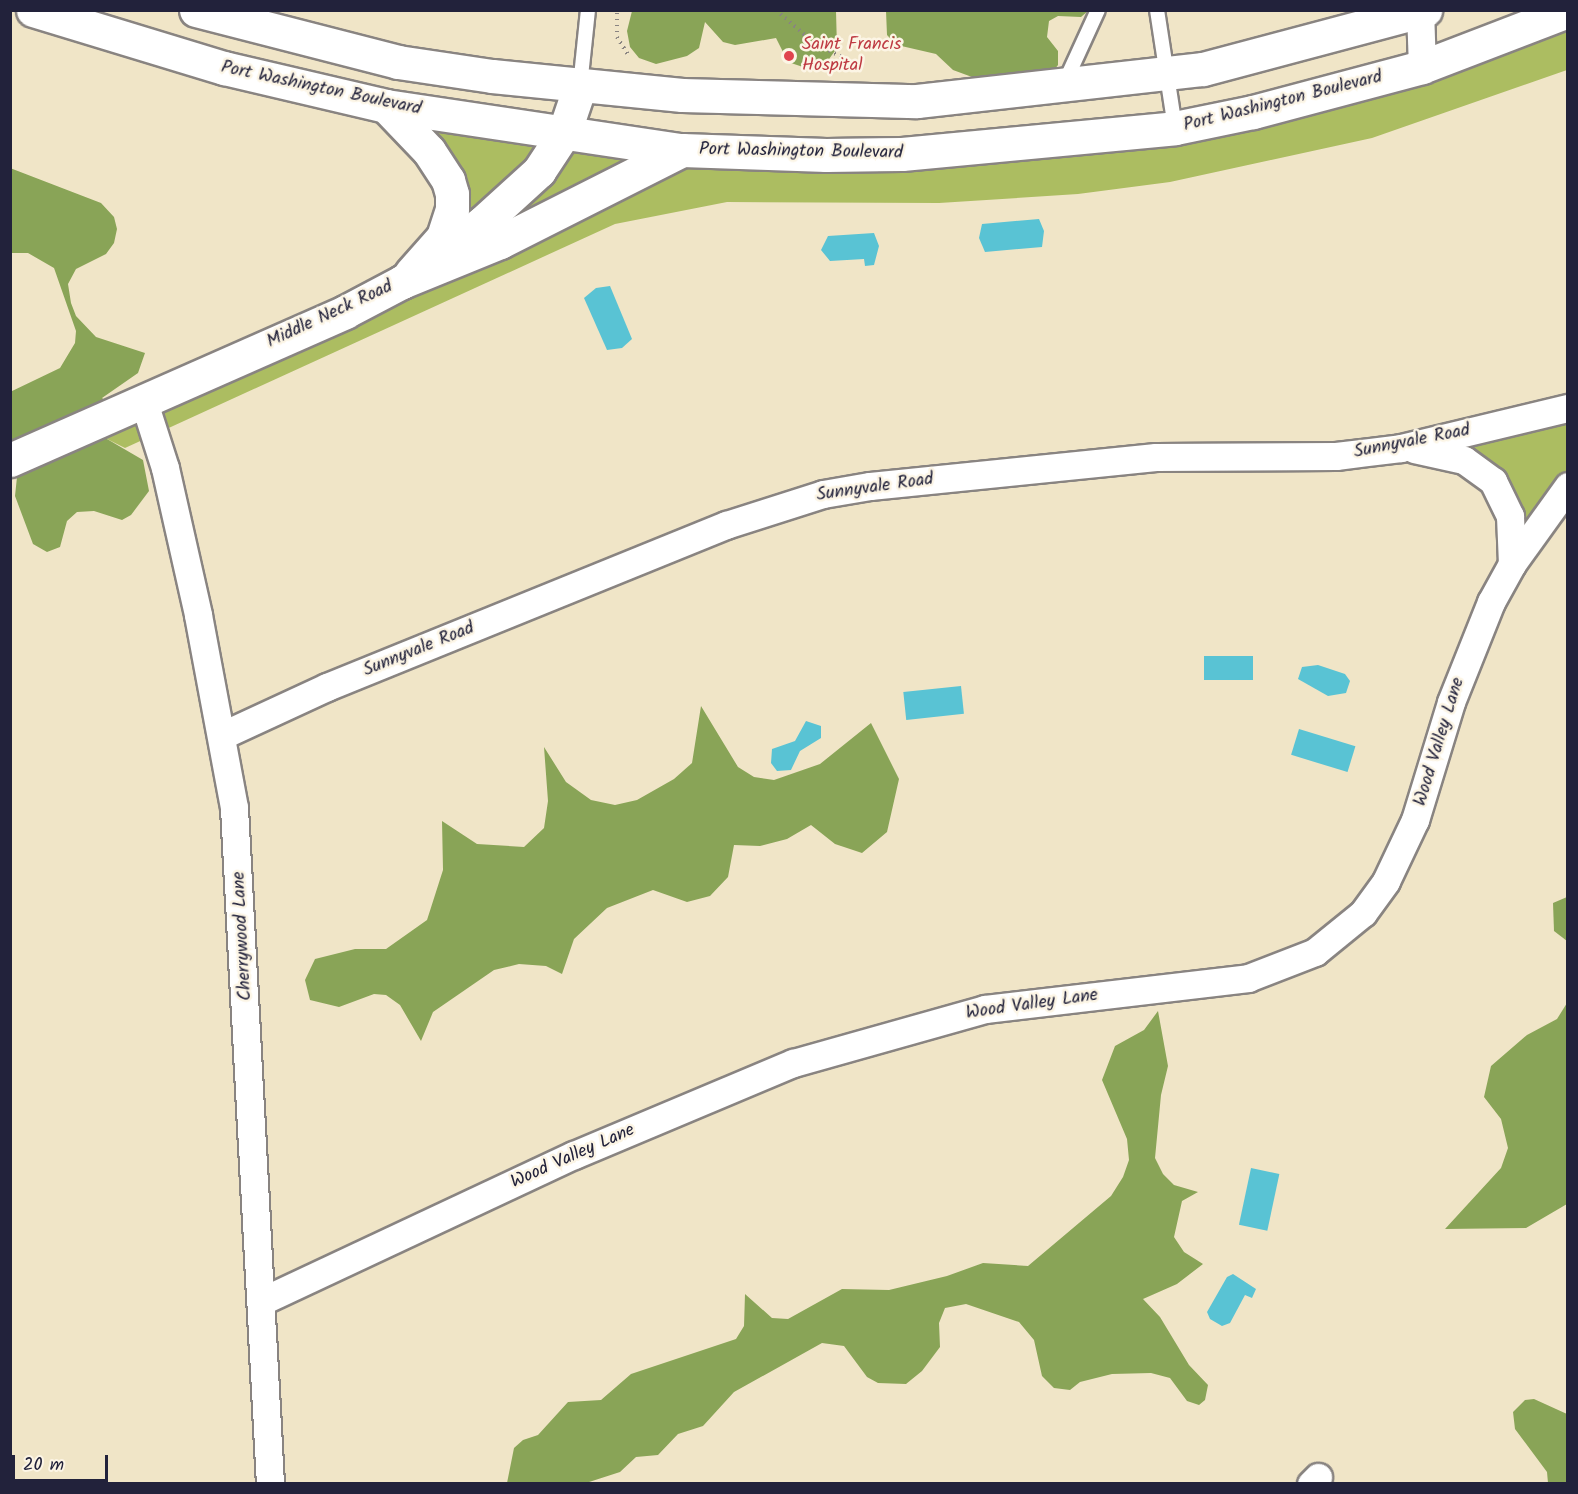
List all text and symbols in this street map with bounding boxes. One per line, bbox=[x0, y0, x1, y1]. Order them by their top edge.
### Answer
place label: Saint Francis Hospital bbox=[802, 35, 901, 78]
marker: Saint Francis Hospital bbox=[780, 47, 798, 65]
street label: Port Washington Boulevard bbox=[219, 57, 423, 121]
street label: Port Washington Boulevard bbox=[1181, 67, 1385, 137]
street label: Port Washington Boulevard bbox=[699, 139, 903, 165]
street label: Middle Neck Road bbox=[264, 276, 396, 354]
street label: Sunnyvale Road bbox=[1352, 420, 1472, 464]
street label: Sunnyvale Road bbox=[815, 469, 935, 507]
street label: Sunnyvale Road bbox=[360, 618, 478, 682]
street label: Wood Valley Lane bbox=[1410, 675, 1470, 809]
street label: Cherrywood Lane bbox=[229, 871, 257, 1001]
street label: Wood Valley Lane bbox=[965, 985, 1099, 1025]
street label: Wood Valley Lane bbox=[508, 1120, 638, 1194]
scale bar bbox=[15, 1443, 111, 1481]
text: 20 m bbox=[23, 1451, 64, 1480]

